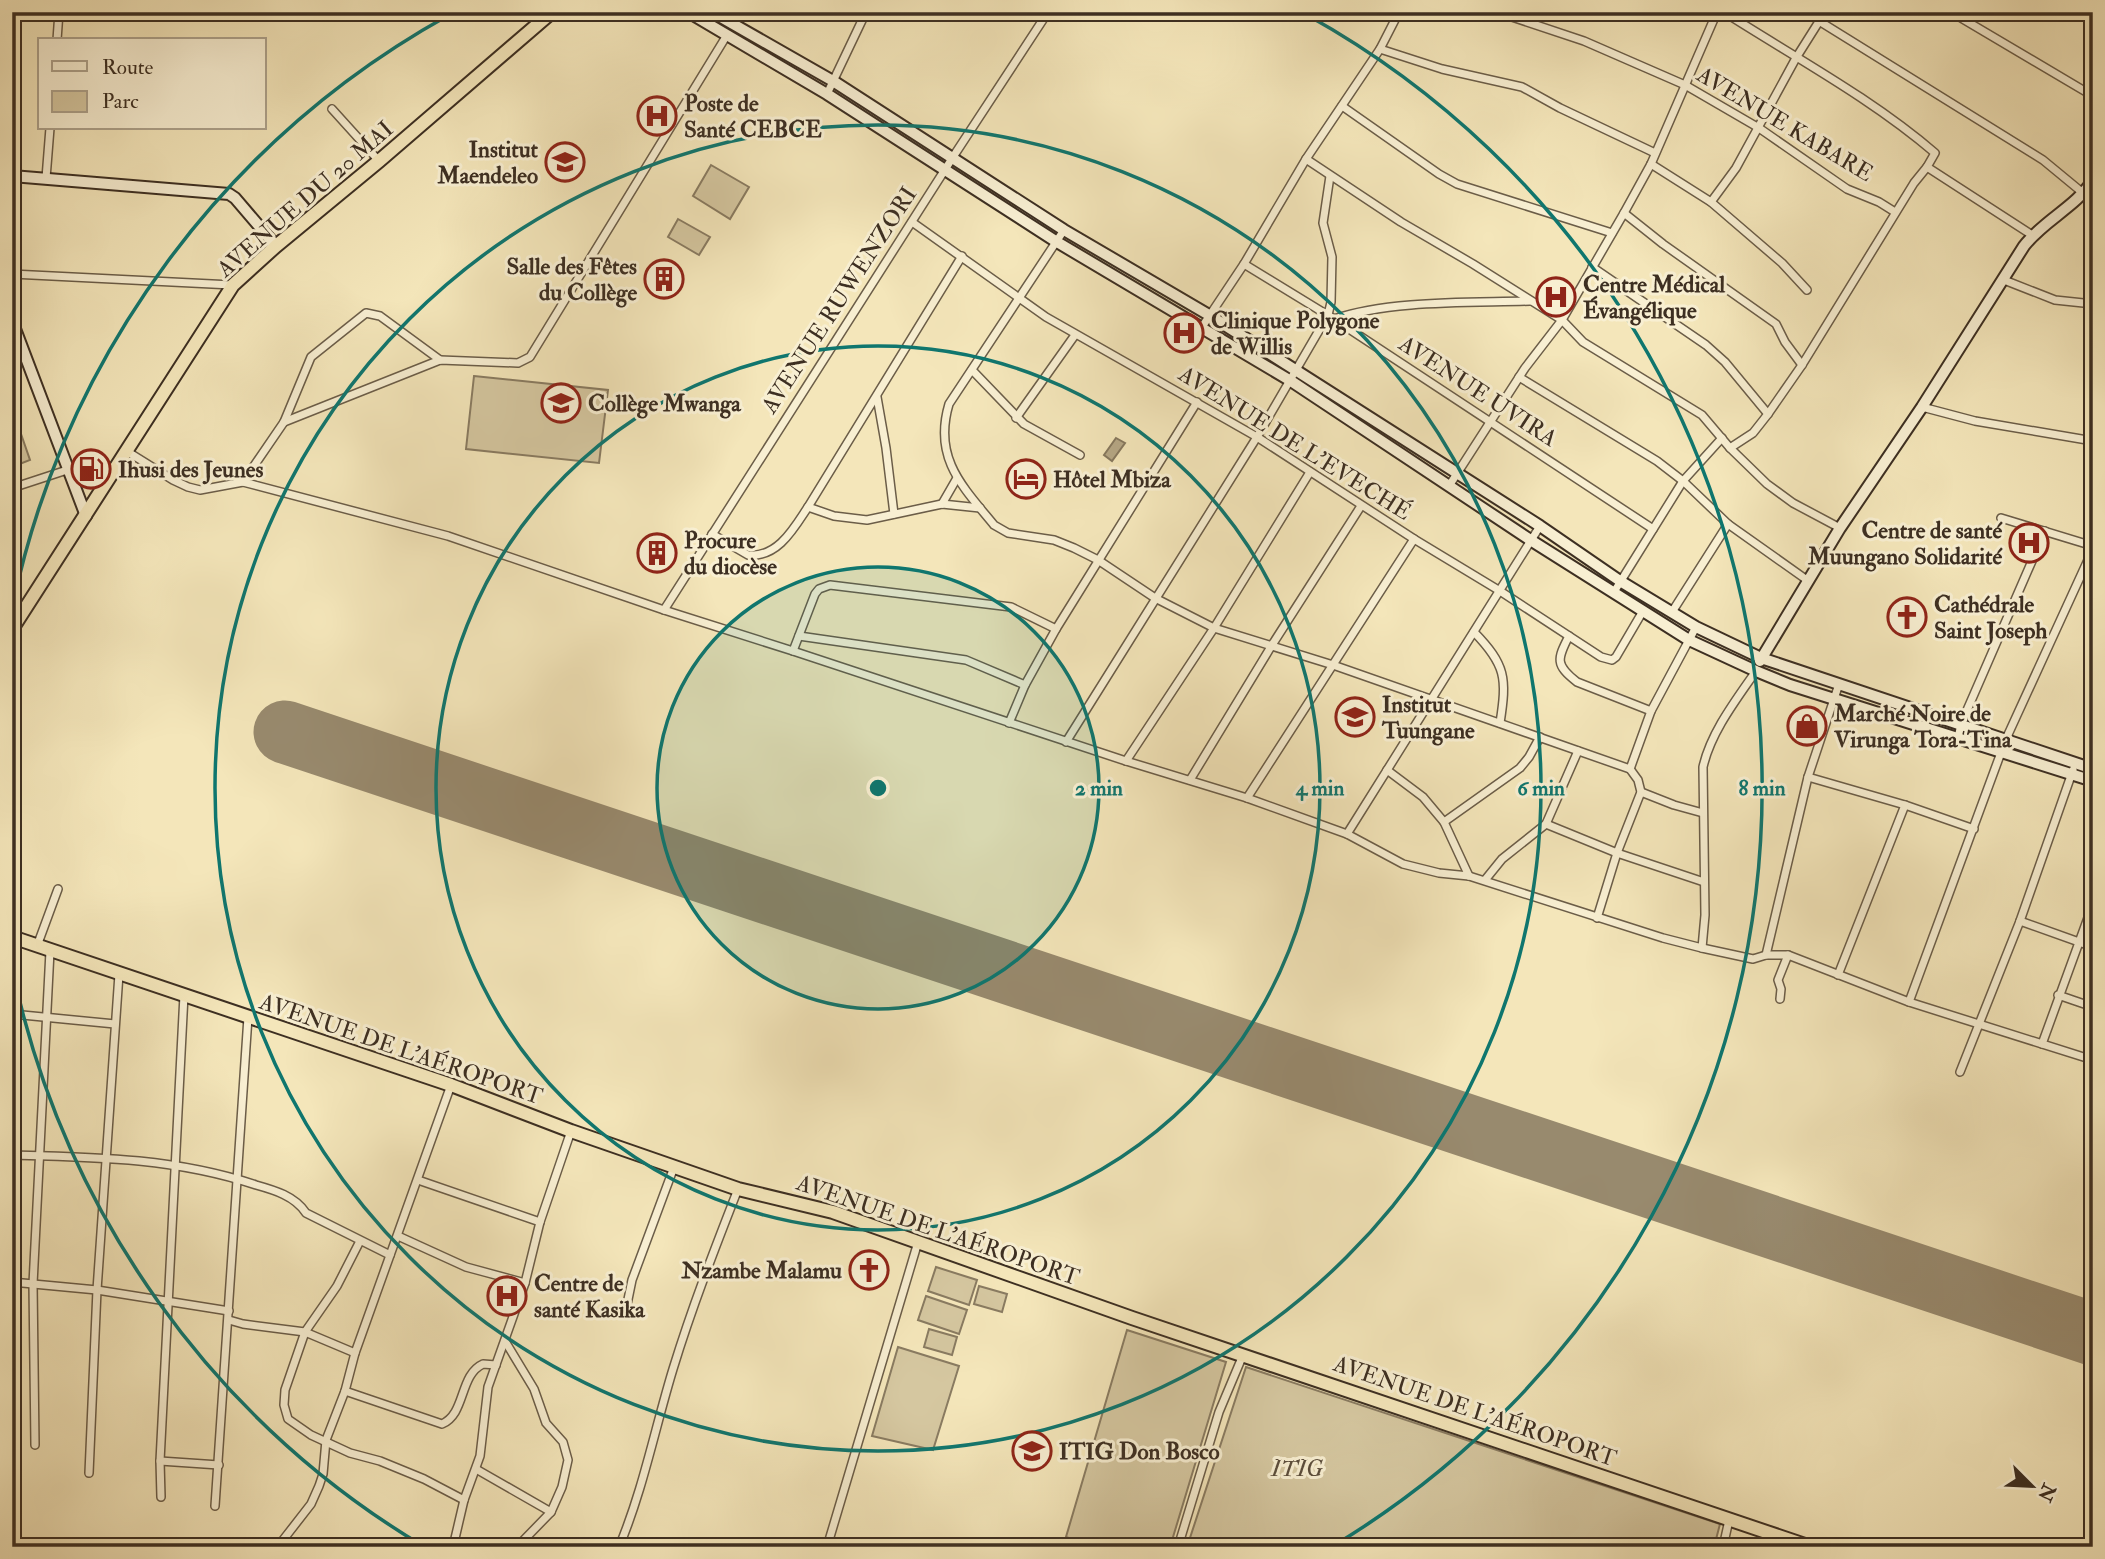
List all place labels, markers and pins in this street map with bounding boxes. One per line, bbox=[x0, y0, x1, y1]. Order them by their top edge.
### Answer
place label: Poste de Santé CEBCE bbox=[684, 89, 822, 144]
hospital icon: Poste de Santé CEBCE bbox=[636, 95, 678, 137]
place label: Institut Maendeleo bbox=[437, 135, 539, 190]
school or university icon: Institut Maendeleo bbox=[544, 141, 586, 183]
place label: Salle des Fêtes du Collège bbox=[507, 252, 637, 308]
building icon: Salle des Fêtes du Collège bbox=[643, 258, 685, 300]
place label: Centre Médical Évangélique bbox=[1583, 270, 1726, 326]
hospital icon: Centre Médical Évangélique bbox=[1535, 276, 1577, 318]
place label: Clinique Polygone de Willis bbox=[1211, 306, 1380, 361]
hospital icon: Clinique Polygone de Willis bbox=[1163, 312, 1205, 354]
school or university icon: Collège Mwanga bbox=[540, 382, 582, 424]
place label: Collège Mwanga bbox=[588, 389, 742, 419]
fuel station icon: Ihusi des Jeunes bbox=[70, 448, 112, 490]
place label: Ihusi des Jeunes bbox=[118, 455, 263, 485]
hotel icon: Hôtel Mbiza bbox=[1005, 458, 1047, 500]
place label: Hôtel Mbiza bbox=[1053, 465, 1172, 494]
place label: Centre de santé Muungano Solidarité bbox=[1807, 516, 2003, 572]
hospital icon: Centre de santé Muungano Solidarité bbox=[2008, 522, 2050, 564]
place label: Procure du diocèse bbox=[684, 526, 777, 581]
building icon: Procure du diocèse bbox=[636, 532, 678, 574]
place label: Cathédrale Saint Joseph bbox=[1934, 590, 2047, 646]
church icon: Cathédrale Saint Joseph bbox=[1886, 596, 1928, 638]
place label: Institut Tuungane bbox=[1381, 690, 1475, 746]
school or university icon: Institut Tuungane bbox=[1334, 696, 1376, 738]
place label: Marché Noire de Virunga Tora-Tina bbox=[1833, 699, 2013, 755]
shop icon: Marché Noire de Virunga Tora-Tina bbox=[1786, 705, 1828, 747]
centre of rings bbox=[866, 776, 890, 800]
church icon: Nzambe Malamu bbox=[848, 1249, 890, 1291]
place label: Nzambe Malamu bbox=[680, 1256, 842, 1285]
place label: Centre de santé Kasika bbox=[534, 1269, 646, 1324]
hospital icon: Centre de santé Kasika bbox=[486, 1275, 528, 1317]
school or university icon: ITIG Don Bosco bbox=[1011, 1430, 1053, 1472]
place label: ITIG Don Bosco bbox=[1059, 1437, 1219, 1466]

